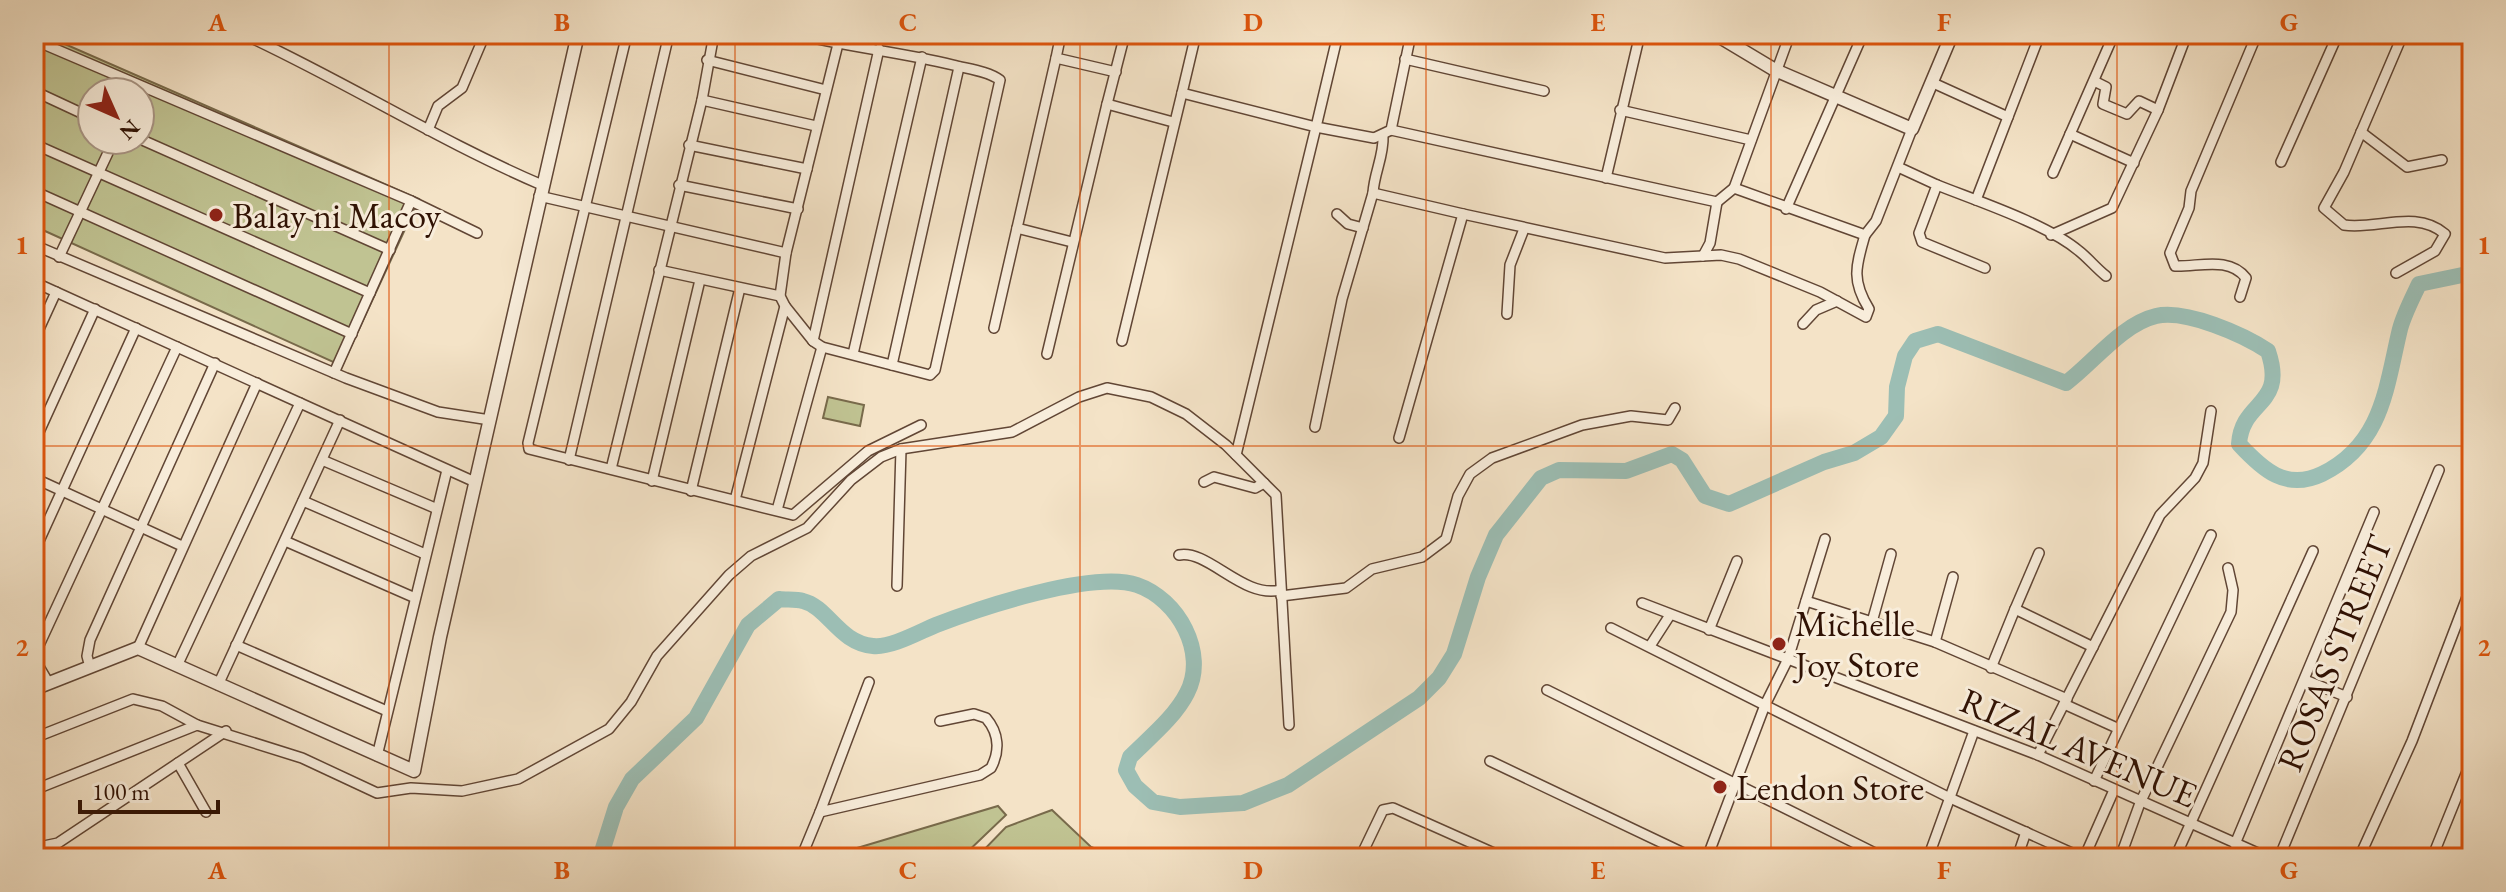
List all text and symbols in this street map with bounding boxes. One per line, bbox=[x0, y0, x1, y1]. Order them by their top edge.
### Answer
text: A bbox=[207, 5, 227, 39]
text: B bbox=[554, 5, 570, 39]
text: C bbox=[899, 5, 917, 39]
text: D bbox=[1243, 5, 1263, 39]
text: E bbox=[1591, 5, 1606, 39]
text: F bbox=[1937, 5, 1951, 39]
text: G bbox=[2280, 5, 2299, 39]
north arrow bbox=[76, 76, 156, 156]
text: N bbox=[113, 113, 146, 146]
place label: Balay ni Macoy bbox=[232, 192, 441, 239]
marker: Balay ni Macoy bbox=[207, 206, 225, 224]
text: 1 bbox=[15, 228, 29, 262]
text: 1 bbox=[2477, 228, 2491, 262]
street label: ROSAS STREET bbox=[2266, 528, 2403, 778]
place label: Michelle Joy Store bbox=[1792, 600, 1919, 688]
text: 2 bbox=[15, 630, 29, 664]
text: 2 bbox=[2477, 630, 2491, 664]
marker: Michelle Joy Store bbox=[1770, 635, 1788, 653]
street label: RIZAL AVENUE bbox=[1953, 676, 2204, 818]
scale bar bbox=[80, 764, 218, 814]
place label: Lendon Store bbox=[1736, 764, 1924, 811]
text: 100 m bbox=[92, 776, 150, 807]
marker: Lendon Store bbox=[1711, 778, 1729, 796]
text: A bbox=[207, 853, 227, 887]
text: B bbox=[554, 853, 570, 887]
text: C bbox=[899, 853, 917, 887]
text: D bbox=[1243, 853, 1263, 887]
text: E bbox=[1591, 853, 1606, 887]
text: F bbox=[1937, 853, 1951, 887]
text: G bbox=[2280, 853, 2299, 887]

